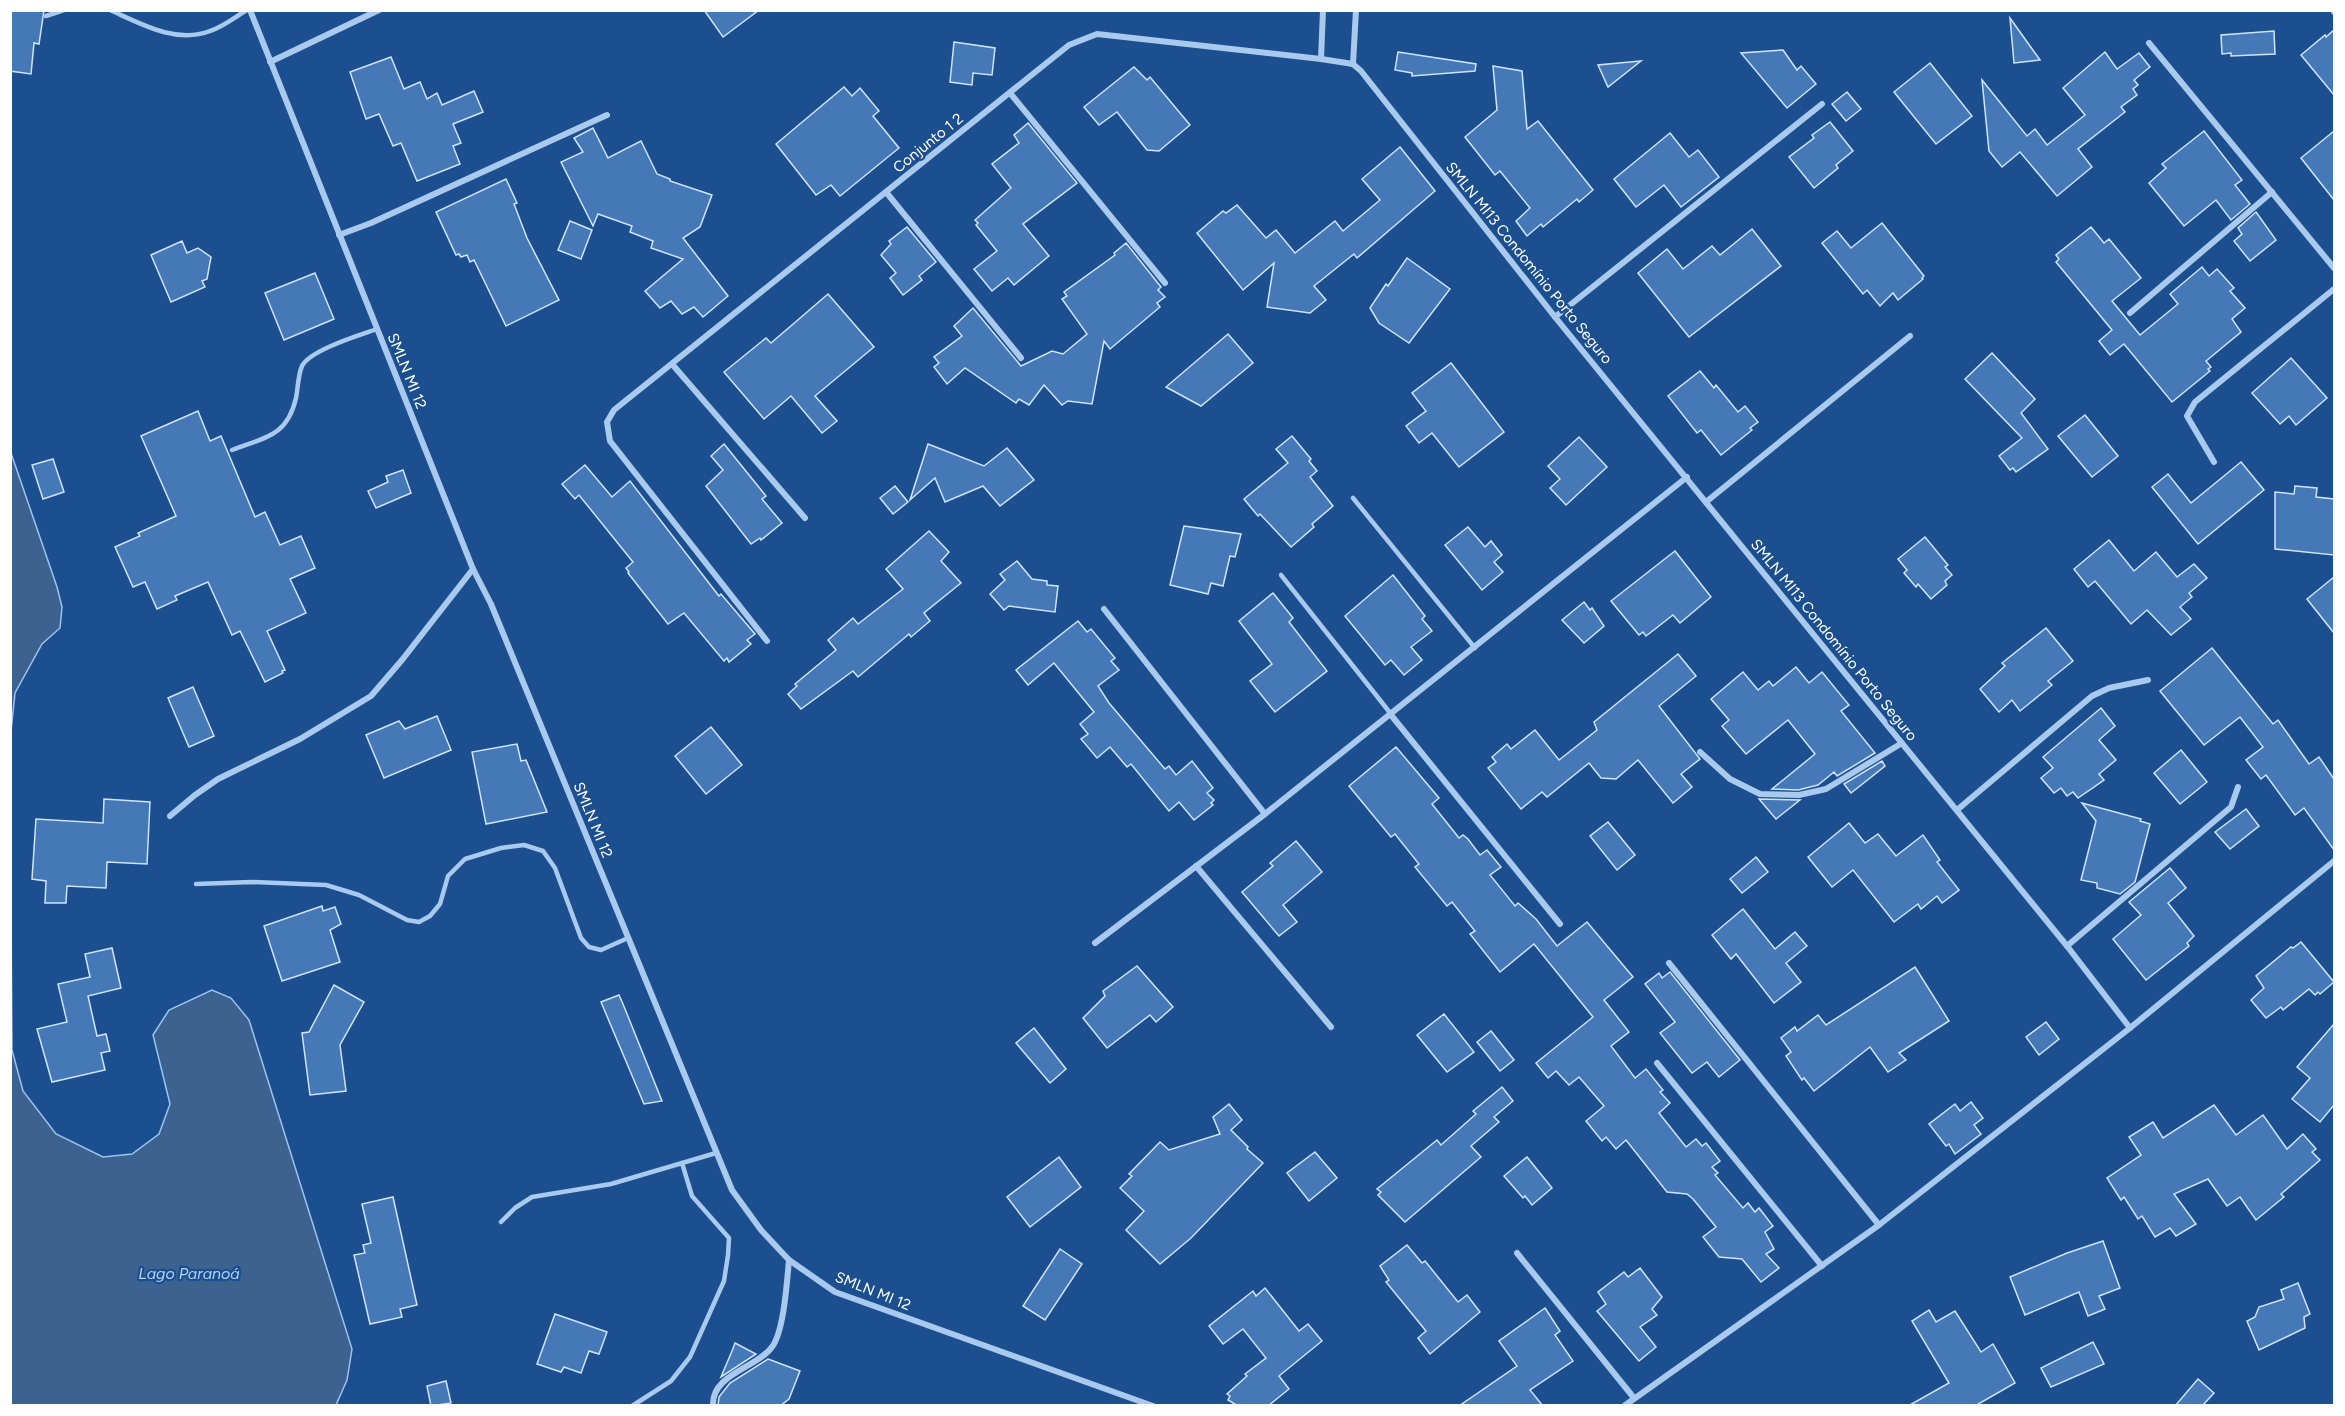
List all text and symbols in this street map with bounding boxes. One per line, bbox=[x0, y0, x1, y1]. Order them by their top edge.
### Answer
street label: Conjunto 1 2 bbox=[889, 109, 967, 177]
street label: SMLN MI13 Condomínio Porto Seguro bbox=[1442, 158, 1616, 368]
street label: SMLN MI 12 bbox=[384, 331, 430, 411]
street label: SMLN MI13 Condomínio Porto Seguro bbox=[1747, 535, 1921, 745]
street label: SMLN MI 12 bbox=[570, 780, 616, 860]
water label: Lago Paranoá bbox=[138, 1264, 240, 1283]
street label: SMLN MI 12 bbox=[833, 1268, 913, 1314]

